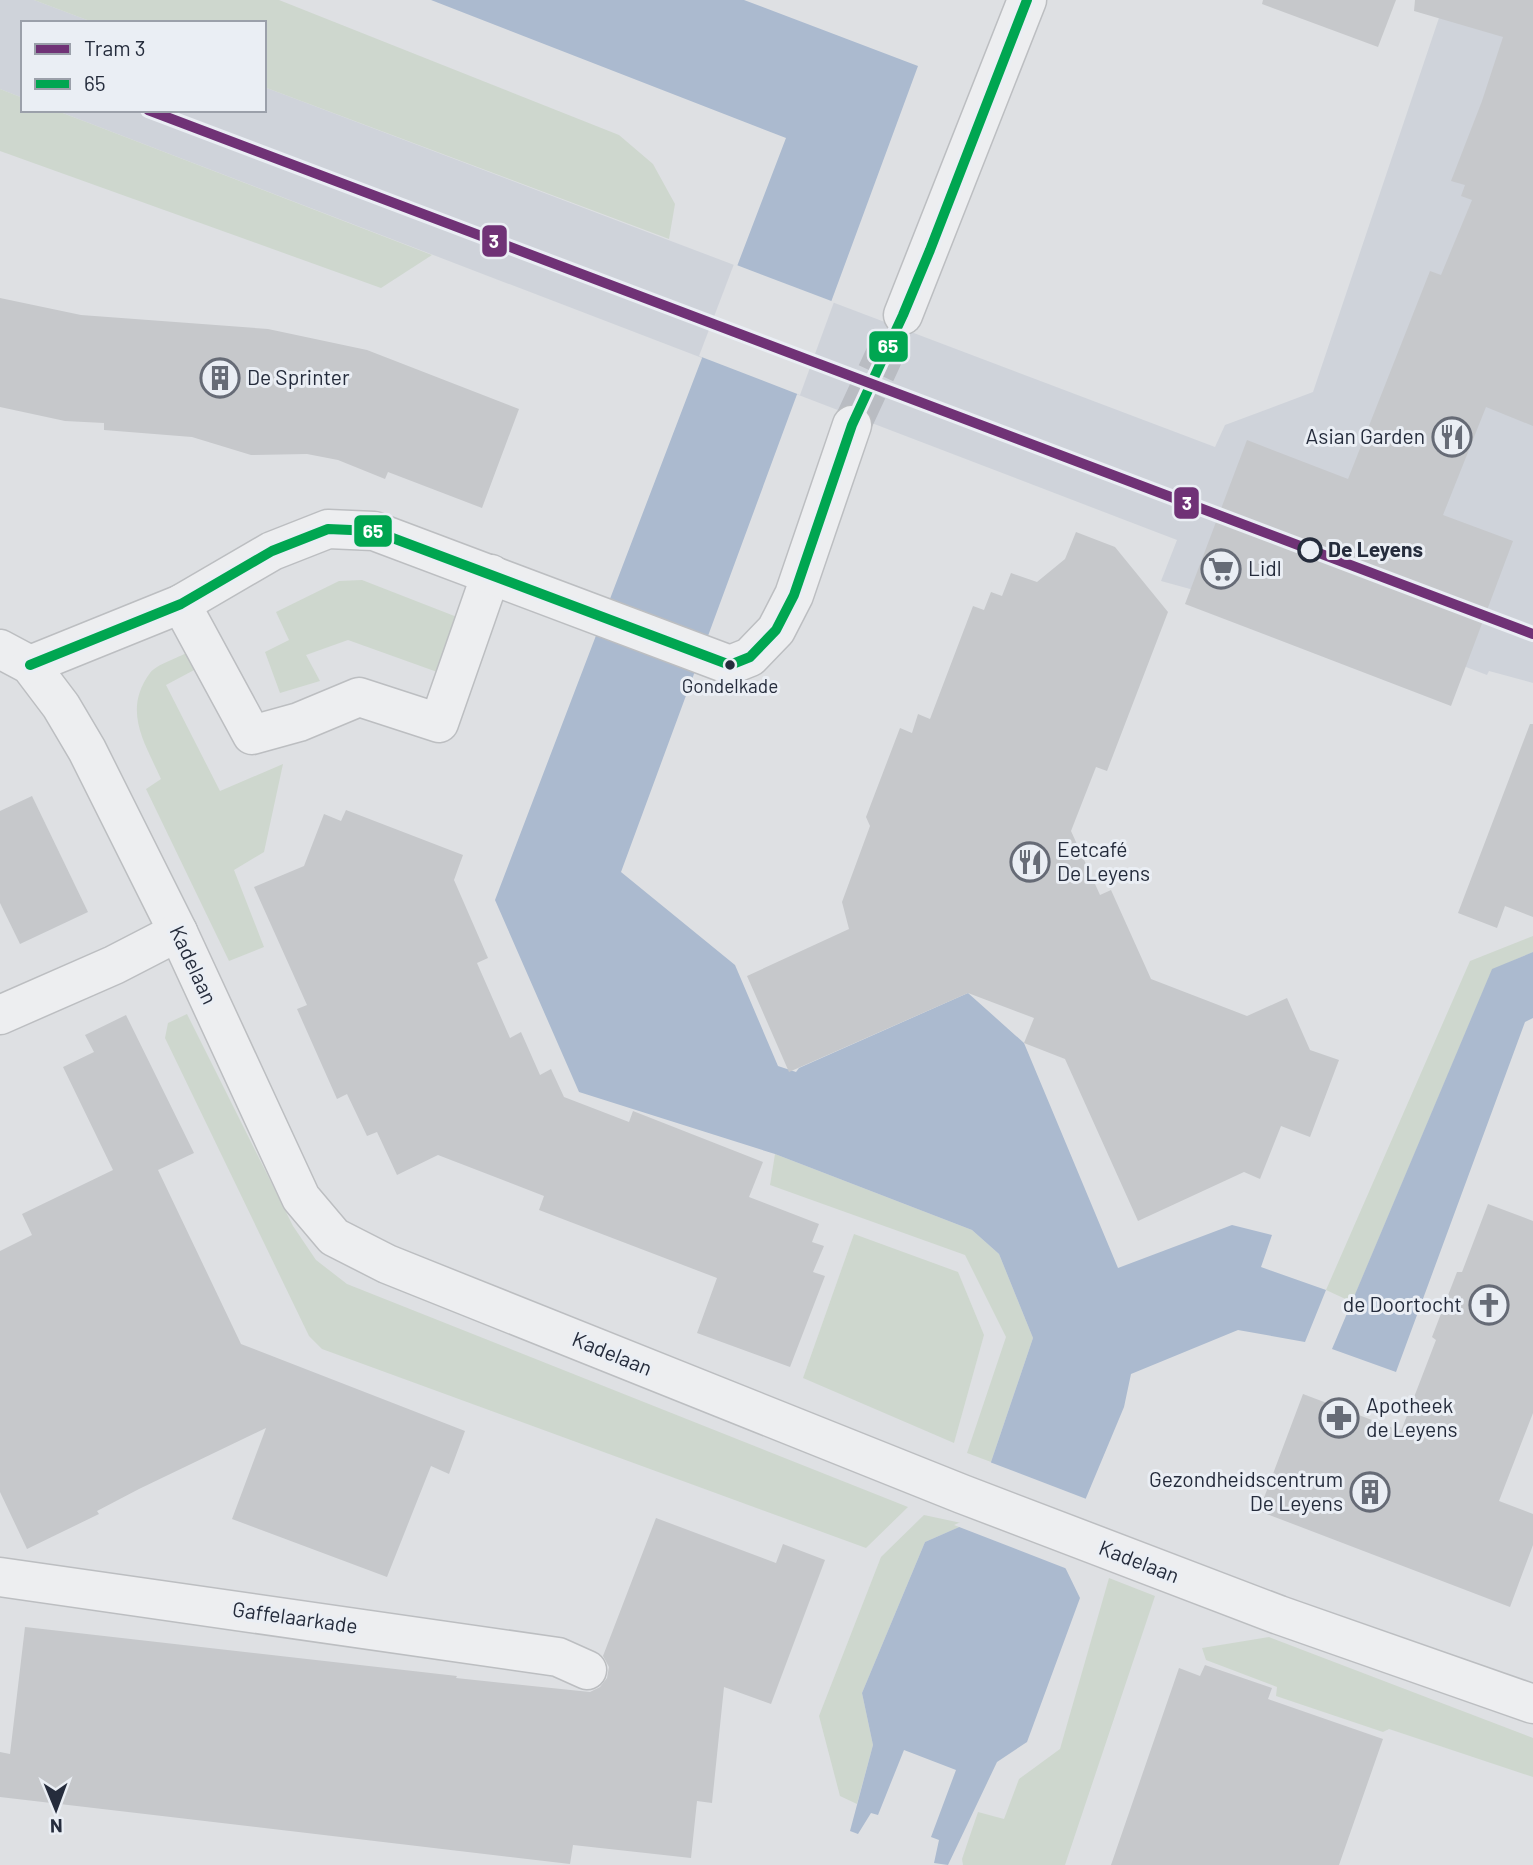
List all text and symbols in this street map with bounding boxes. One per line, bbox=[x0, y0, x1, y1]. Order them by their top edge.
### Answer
legend bbox=[21, 21, 266, 112]
text: Tram 3 bbox=[84, 35, 146, 60]
text: 65 bbox=[84, 70, 106, 95]
line badge: 3 bbox=[481, 224, 508, 258]
text: 3 bbox=[489, 229, 499, 252]
line badge: 65 bbox=[868, 330, 909, 363]
text: 65 bbox=[878, 334, 898, 357]
building icon: De Sprinter bbox=[199, 357, 241, 399]
place label: De Sprinter bbox=[247, 364, 350, 389]
restaurant icon: Asian Garden bbox=[1431, 416, 1473, 458]
place label: Asian Garden bbox=[1306, 423, 1425, 448]
line badge: 3 bbox=[1173, 486, 1200, 520]
text: 3 bbox=[1182, 491, 1192, 514]
line badge: 65 bbox=[353, 514, 393, 548]
text: 65 bbox=[363, 519, 383, 542]
place label: De Leyens bbox=[1328, 536, 1423, 561]
marker: De Leyens bbox=[1298, 538, 1322, 562]
supermarket icon: Lidl bbox=[1200, 548, 1242, 590]
place label: Lidl bbox=[1248, 555, 1282, 580]
marker: Gondelkade bbox=[723, 658, 737, 672]
place label: Gondelkade bbox=[682, 674, 778, 697]
place label: Eetcafé De Leyens bbox=[1057, 836, 1150, 885]
restaurant icon: Eetcafé De Leyens bbox=[1009, 841, 1051, 883]
street label: Kadelaan bbox=[165, 921, 223, 1008]
church icon: de Doortocht bbox=[1468, 1284, 1510, 1326]
place label: de Doortocht bbox=[1343, 1291, 1462, 1316]
street label: Kadelaan bbox=[569, 1325, 656, 1380]
place label: Apotheek de Leyens bbox=[1366, 1392, 1458, 1441]
pharmacy icon: Apotheek de Leyens bbox=[1318, 1397, 1360, 1439]
place label: Gezondheidscentrum De Leyens bbox=[1149, 1466, 1343, 1515]
building icon: Gezondheidscentrum De Leyens bbox=[1349, 1471, 1391, 1513]
street label: Kadelaan bbox=[1096, 1534, 1183, 1587]
street label: Gaffelaarkade bbox=[231, 1595, 359, 1638]
north arrow bbox=[21, 1774, 91, 1844]
text: N bbox=[50, 1815, 63, 1838]

